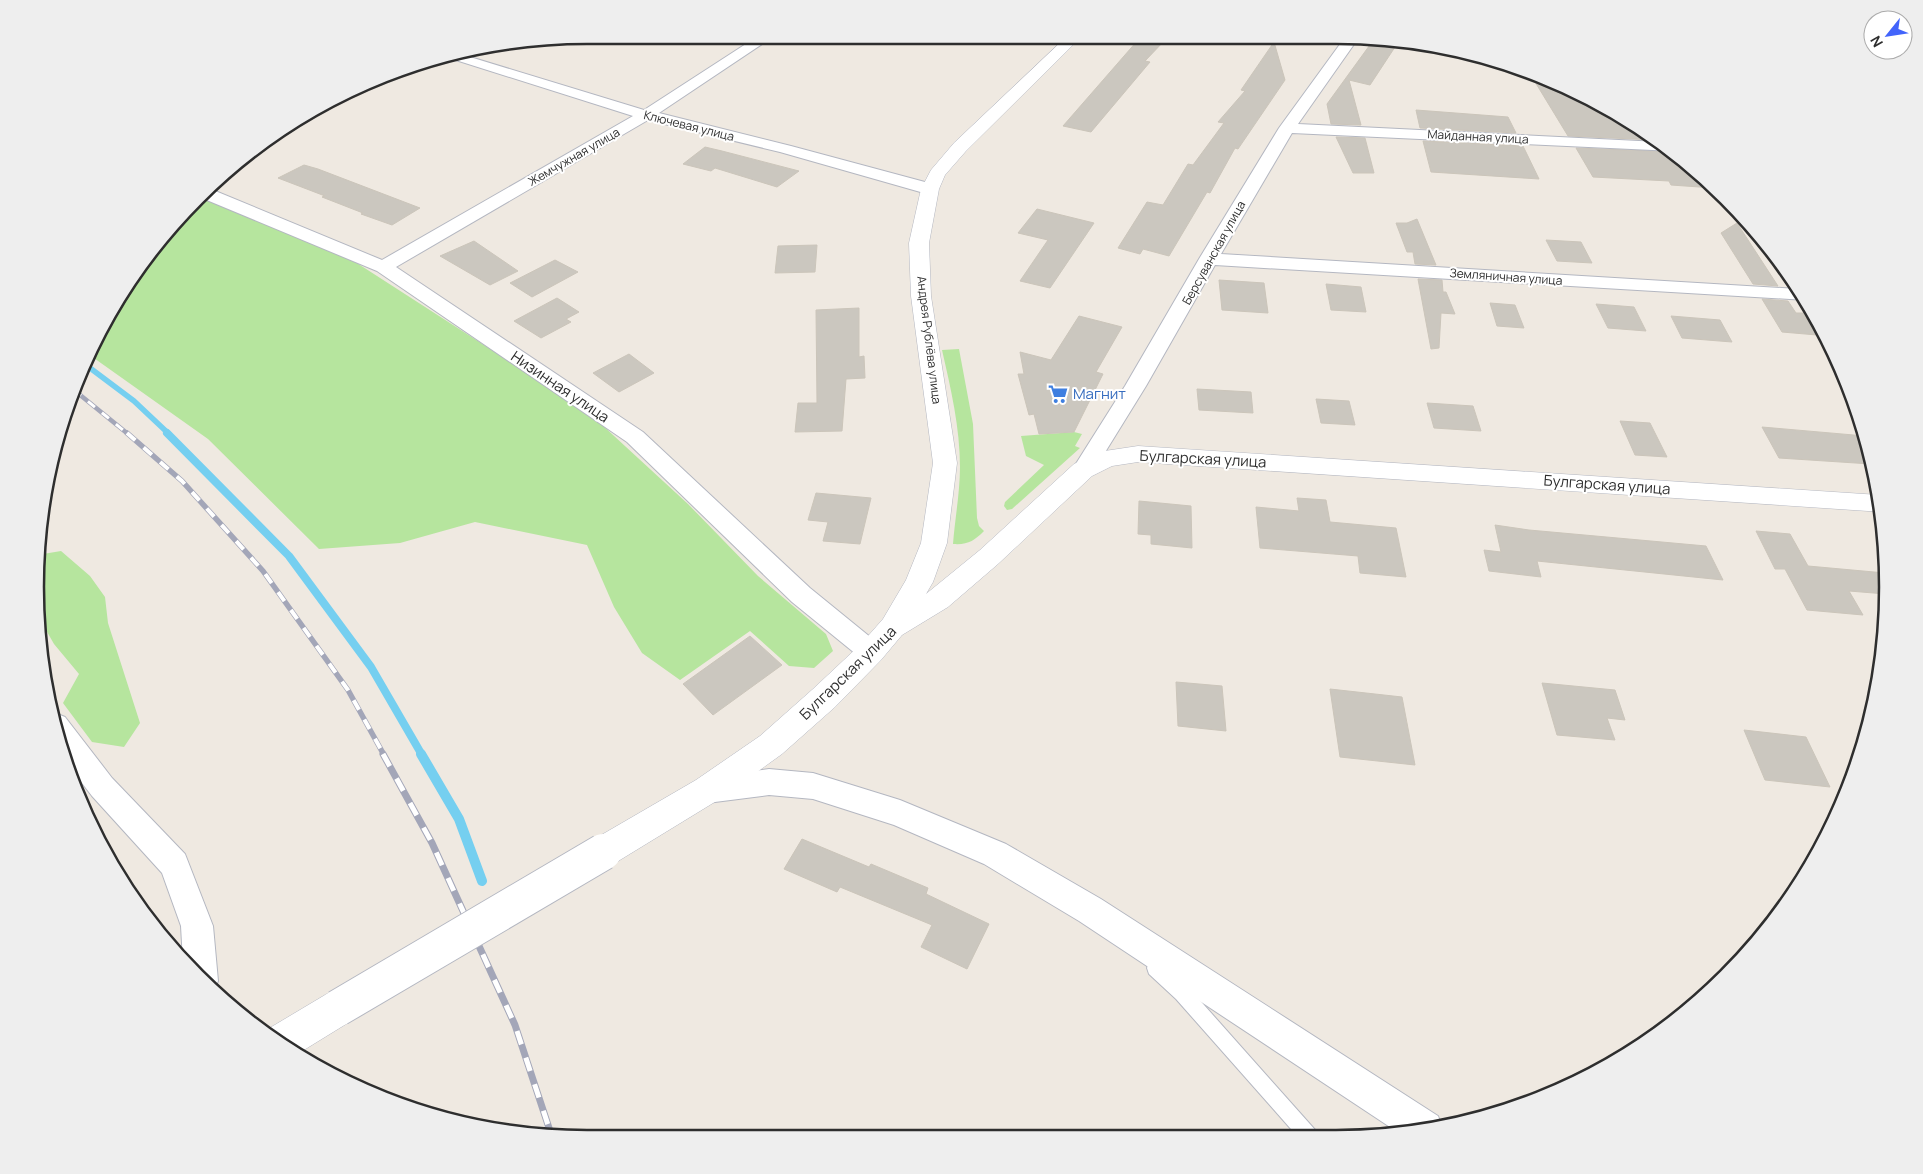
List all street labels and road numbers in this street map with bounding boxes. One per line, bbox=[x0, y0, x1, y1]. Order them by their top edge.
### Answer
street label: Ключевая улица bbox=[642, 106, 736, 145]
street label: Жемчужная улица bbox=[525, 123, 623, 190]
street label: Майданная улица bbox=[1427, 125, 1529, 148]
street label: Берсуванская улица bbox=[1178, 198, 1249, 308]
street label: Земляничная улица bbox=[1449, 264, 1563, 289]
street label: Андрея Рублёва улица bbox=[913, 275, 946, 405]
street label: Низинная улица bbox=[507, 346, 614, 427]
street label: Булгарская улица bbox=[1139, 445, 1267, 472]
street label: Булгарская улица bbox=[1543, 470, 1671, 499]
street label: Булгарская улица bbox=[795, 621, 901, 724]

